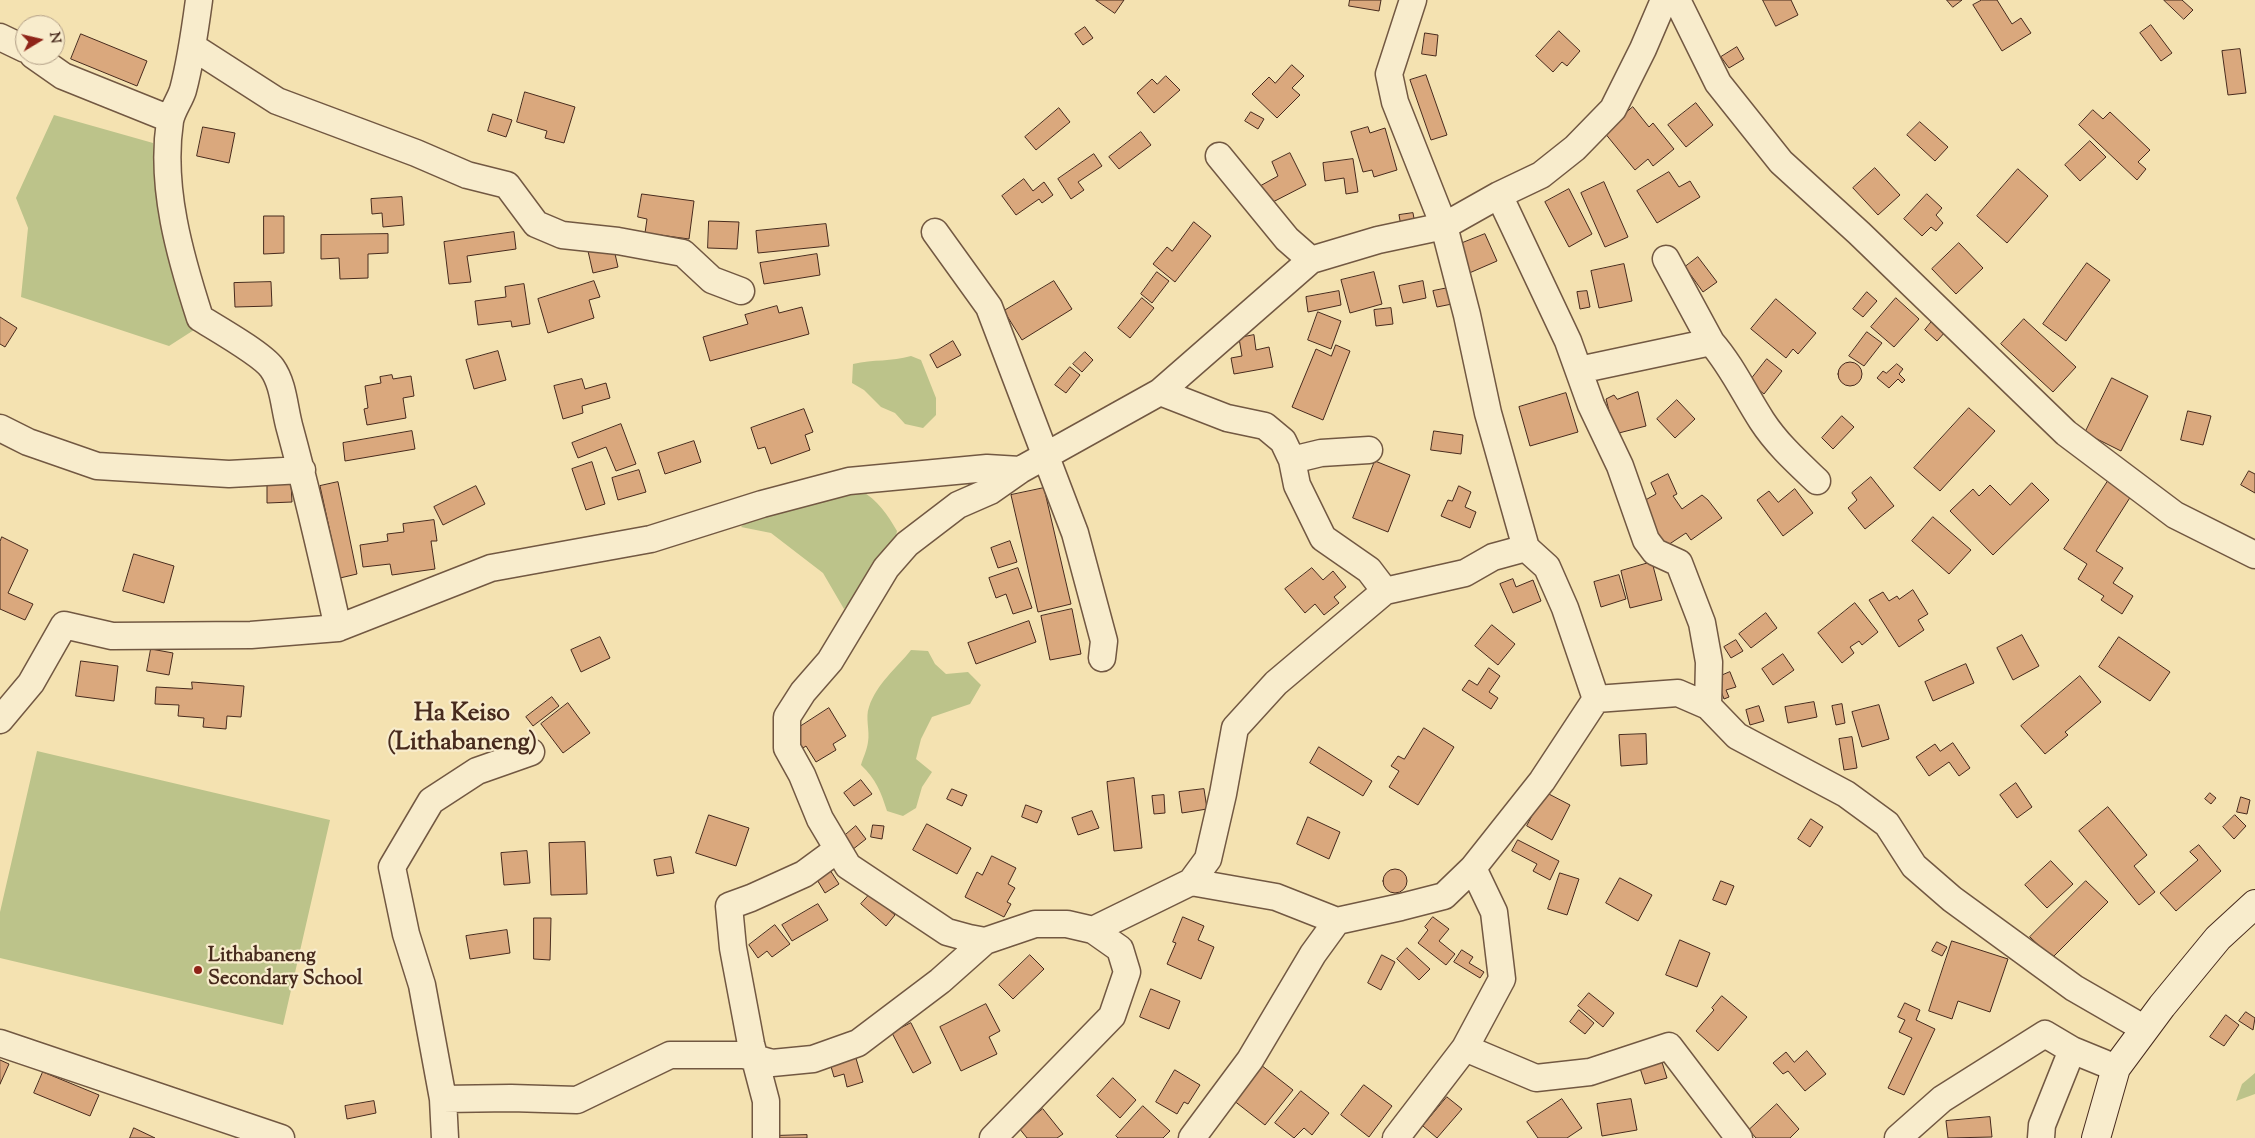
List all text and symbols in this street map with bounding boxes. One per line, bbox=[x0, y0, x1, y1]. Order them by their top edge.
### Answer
north arrow bbox=[15, 15, 65, 65]
text: N bbox=[43, 31, 65, 45]
district label: Ha Keiso (Lithabaneng) bbox=[387, 701, 537, 760]
place label: Lithabaneng Secondary School bbox=[208, 946, 363, 993]
marker: Lithabaneng Secondary School bbox=[192, 964, 204, 976]

